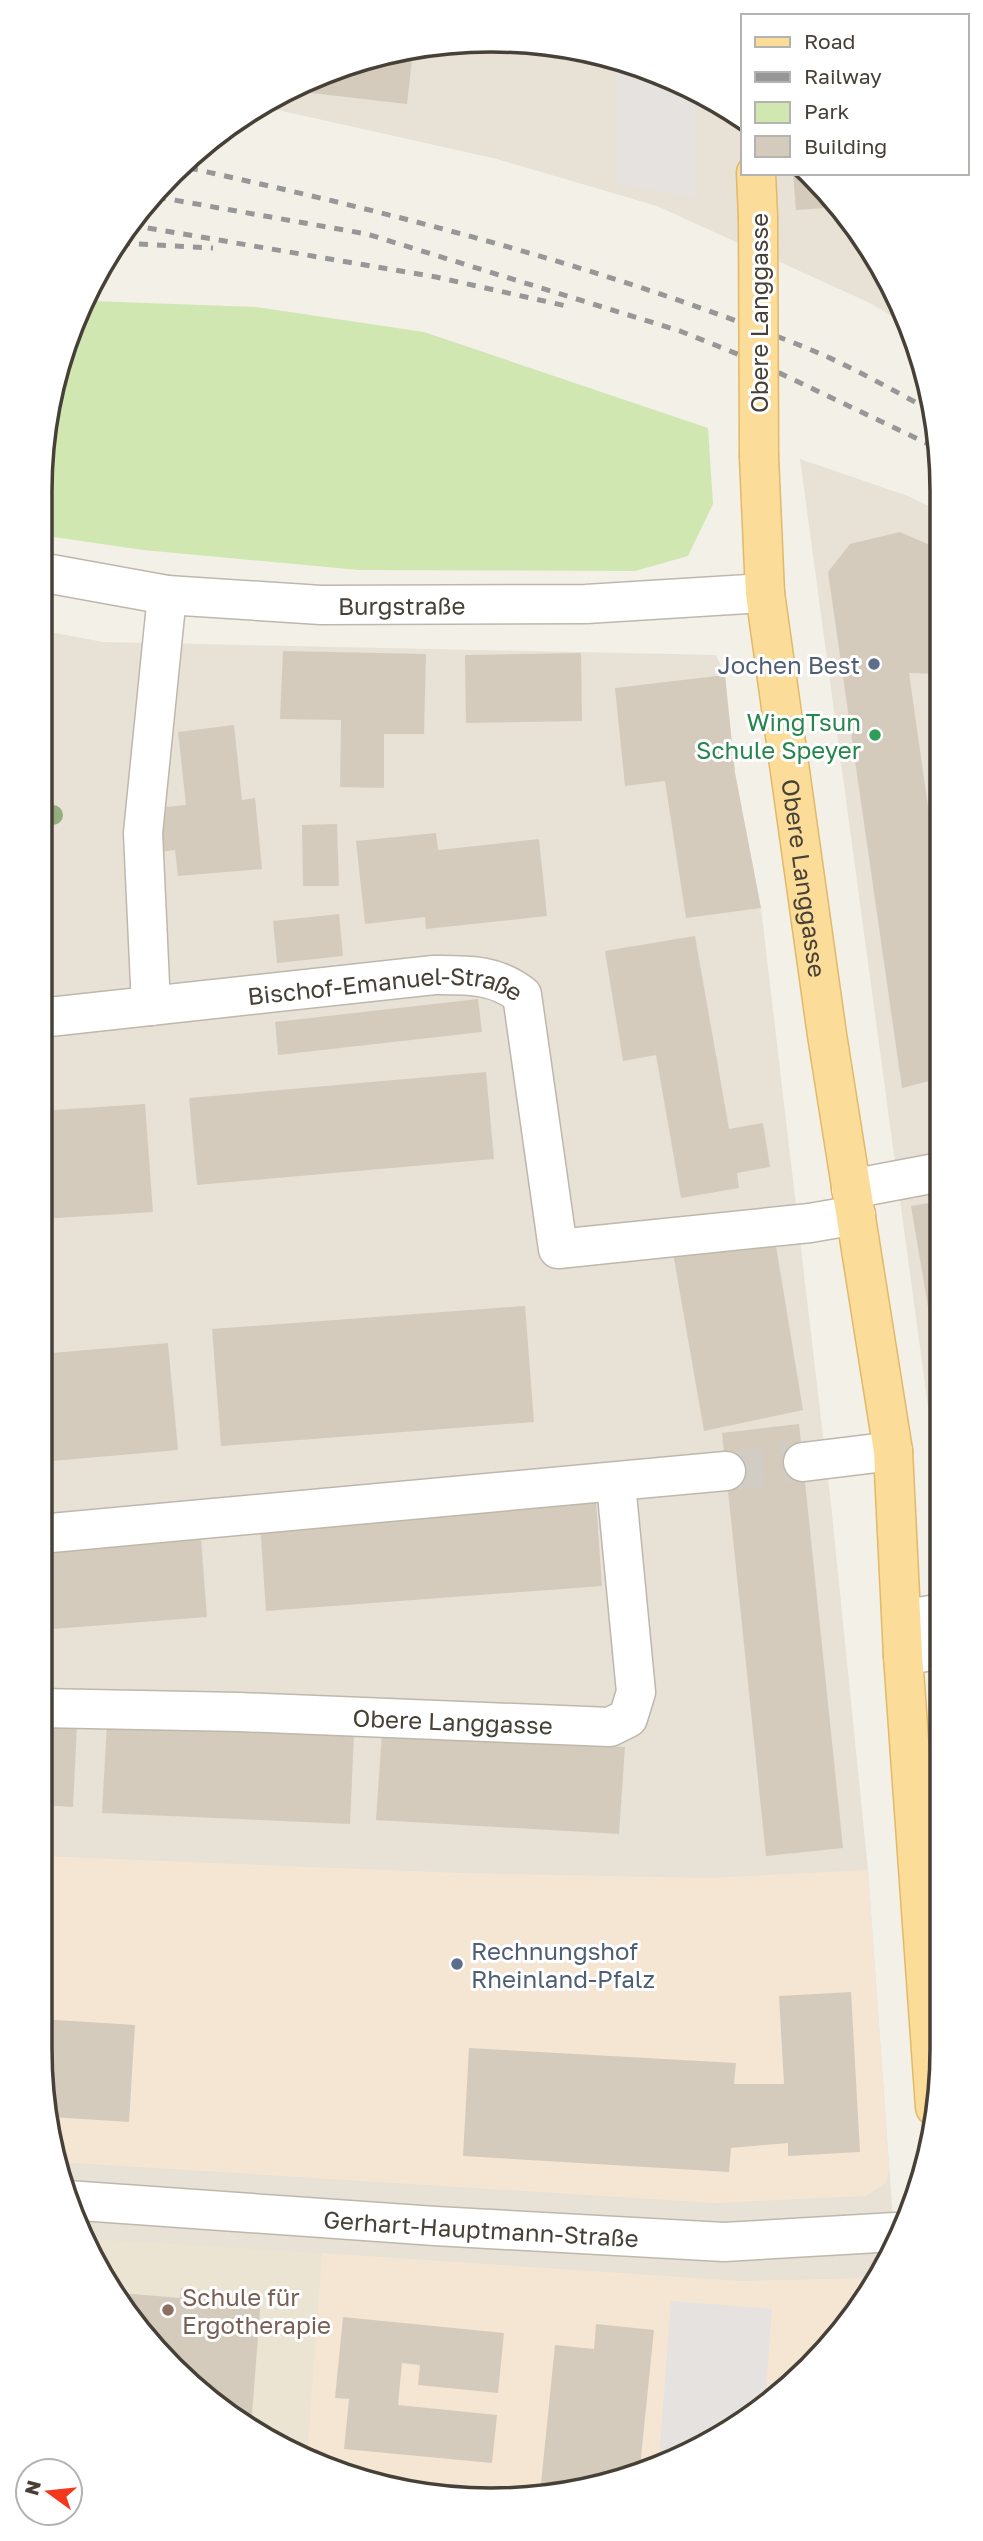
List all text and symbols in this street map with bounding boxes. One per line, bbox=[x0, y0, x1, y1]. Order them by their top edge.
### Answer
legend bbox=[741, 14, 969, 175]
text: Road bbox=[804, 28, 855, 54]
text: Railway bbox=[804, 63, 882, 89]
text: Park bbox=[804, 98, 850, 124]
text: Building bbox=[804, 133, 887, 159]
street label: Obere Langgasse bbox=[744, 213, 773, 413]
street label: Burgstraße bbox=[338, 590, 465, 619]
place label: Jochen Best bbox=[717, 650, 860, 679]
marker: Jochen Best bbox=[866, 656, 882, 672]
place label: WingTsun Schule Speyer bbox=[696, 707, 861, 764]
marker: WingTsun Schule Speyer bbox=[867, 727, 883, 743]
street label: Obere Langgasse bbox=[777, 777, 833, 979]
street label: Bischof-Emanuel-Straße bbox=[246, 960, 529, 1010]
street label: Obere Langgasse bbox=[352, 1702, 553, 1739]
place label: Rechnungshof Rheinland-Pfalz bbox=[471, 1936, 655, 1993]
marker: Rechnungshof Rheinland-Pfalz bbox=[449, 1956, 465, 1972]
street label: Gerhart-Hauptmann-Straße bbox=[322, 2204, 640, 2252]
place label: Schule für Ergotherapie bbox=[182, 2282, 331, 2339]
marker: Schule für Ergotherapie bbox=[160, 2302, 176, 2318]
north arrow bbox=[14, 2457, 84, 2527]
text: N bbox=[19, 2478, 45, 2497]

